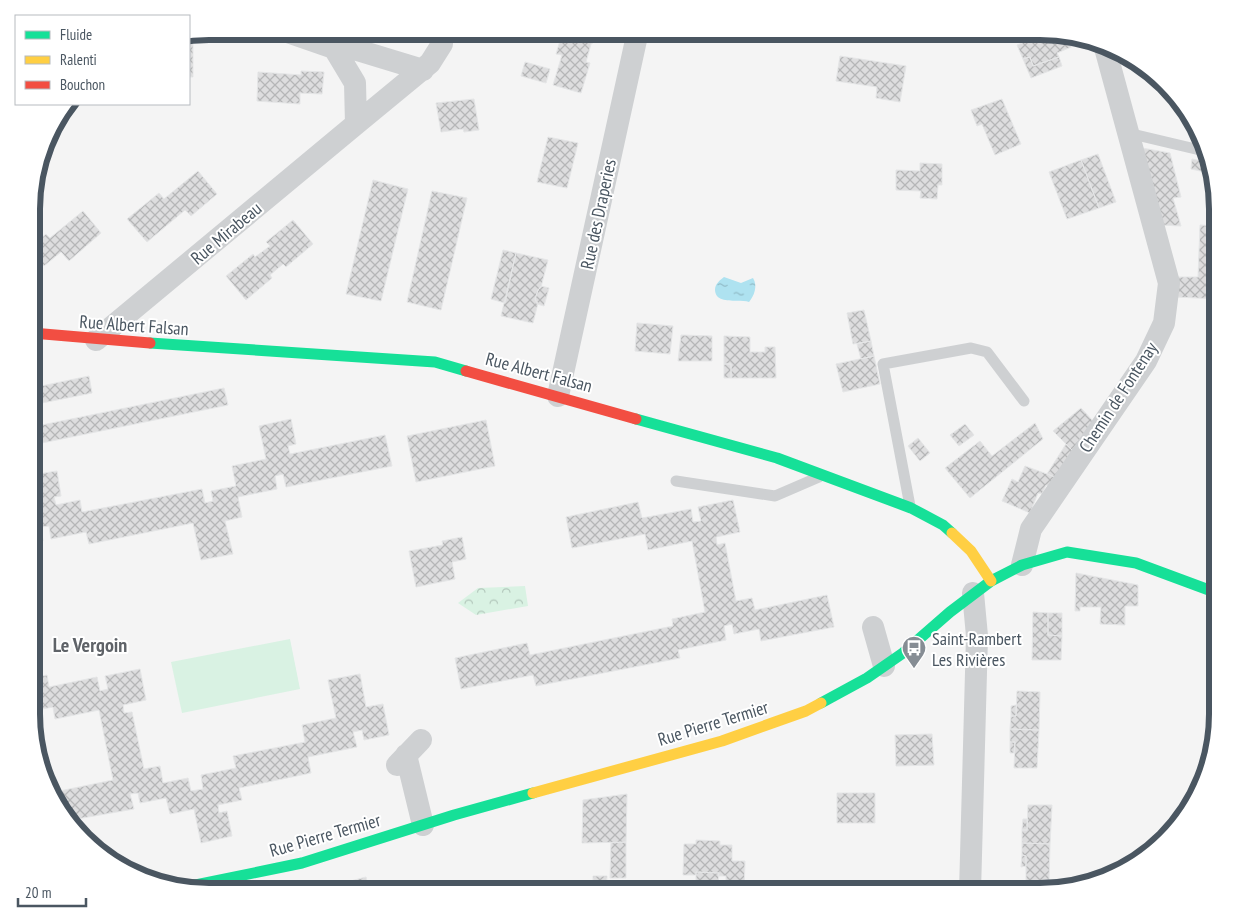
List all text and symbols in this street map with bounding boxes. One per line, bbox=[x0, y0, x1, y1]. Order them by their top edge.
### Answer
legend bbox=[15, 15, 190, 105]
text: Fluide bbox=[60, 25, 92, 44]
text: Ralenti bbox=[60, 50, 97, 69]
text: Bouchon bbox=[60, 75, 105, 94]
street label: Rue des Draperies bbox=[575, 157, 621, 271]
street label: Rue Mirabeau bbox=[186, 197, 266, 269]
street label: Rue Albert Falsan bbox=[79, 310, 189, 340]
street label: Chemin de Fontenay bbox=[1074, 337, 1162, 457]
street label: Rue Albert Falsan bbox=[483, 347, 595, 397]
place label: Saint-Rambert Les Rivières bbox=[932, 627, 1022, 671]
district label: Le Vergoin bbox=[53, 632, 127, 658]
bus stop icon: Saint-Rambert Les Rivières bbox=[901, 635, 927, 669]
street label: Rue Pierre Termier bbox=[655, 695, 771, 751]
street label: Rue Pierre Termier bbox=[267, 808, 383, 862]
scale bar bbox=[18, 876, 85, 908]
text: 20 m bbox=[25, 883, 51, 902]

